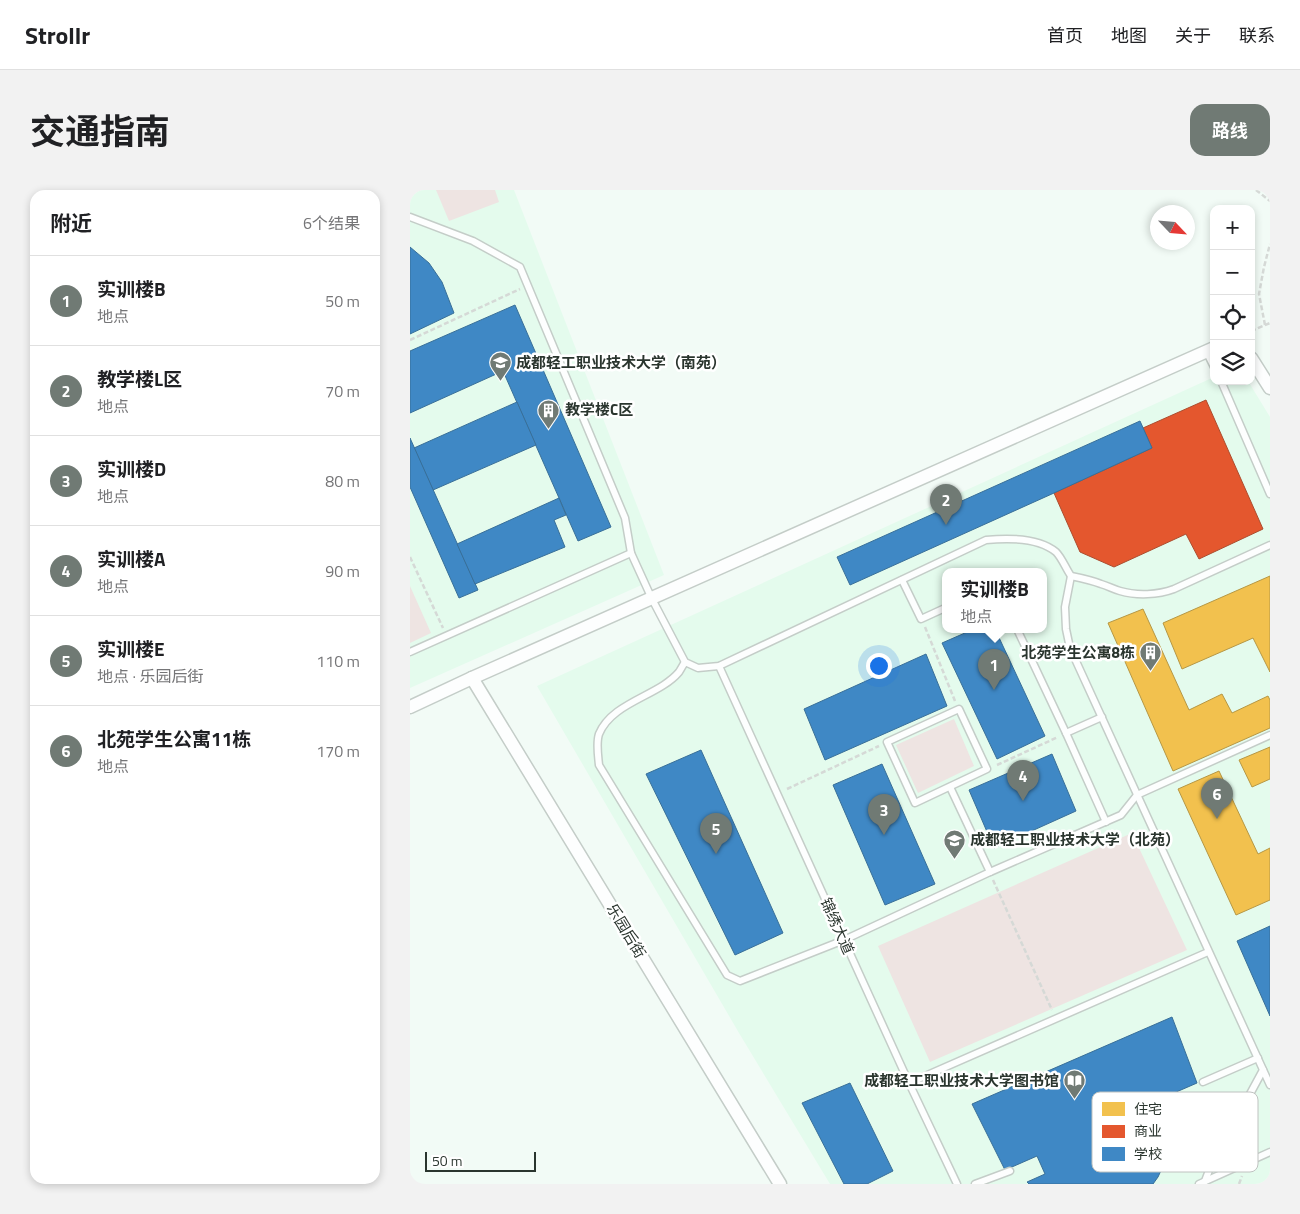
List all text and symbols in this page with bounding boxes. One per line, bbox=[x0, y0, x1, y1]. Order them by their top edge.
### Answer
text: Strollr bbox=[25, 17, 90, 53]
text: 首页 bbox=[1047, 22, 1083, 49]
text: 地图 bbox=[1111, 22, 1147, 49]
text: 关于 bbox=[1175, 22, 1211, 49]
text: 联系 bbox=[1239, 22, 1275, 49]
text: 交通指南 bbox=[30, 104, 170, 158]
button: 路线 bbox=[1190, 104, 1270, 156]
north arrow bbox=[1150, 205, 1195, 250]
map controls bbox=[1210, 205, 1255, 385]
button: + bbox=[1210, 205, 1255, 250]
text: 附近 bbox=[50, 207, 92, 239]
text: 6个结果 bbox=[303, 211, 360, 235]
button: − bbox=[1210, 250, 1255, 295]
text: 实训楼B bbox=[97, 274, 166, 303]
text: 1 bbox=[62, 289, 70, 313]
text: 50 m bbox=[325, 289, 360, 313]
button: locate bbox=[1210, 295, 1255, 340]
text: 地点 bbox=[97, 304, 129, 328]
button: layers bbox=[1210, 340, 1255, 385]
school or university icon: 成都轻工职业技术大学（南苑） bbox=[488, 351, 512, 382]
place label: 成都轻工职业技术大学（南苑） bbox=[516, 351, 726, 374]
text: 教学楼L区 bbox=[97, 364, 182, 393]
text: 2 bbox=[62, 379, 70, 403]
text: 70 m bbox=[325, 379, 360, 403]
text: 地点 bbox=[97, 394, 129, 418]
building icon: 教学楼C区 bbox=[537, 398, 561, 429]
place label: 教学楼C区 bbox=[565, 398, 633, 421]
text: 实训楼D bbox=[97, 454, 166, 483]
text: 3 bbox=[62, 469, 70, 493]
text: 80 m bbox=[325, 469, 360, 493]
text: 地点 bbox=[97, 484, 129, 508]
pin: 2 bbox=[930, 484, 962, 525]
text: 实训楼A bbox=[97, 544, 165, 573]
text: 4 bbox=[62, 559, 70, 583]
text: 90 m bbox=[325, 559, 360, 583]
popup bbox=[942, 568, 1047, 633]
text: 地点 bbox=[97, 574, 129, 598]
text: 实训楼B bbox=[960, 574, 1029, 603]
text: 地点 bbox=[960, 604, 992, 628]
text: 实训楼E bbox=[97, 634, 165, 663]
place label: 北苑学生公寓8栋 bbox=[1022, 641, 1135, 664]
building icon: 北苑学生公寓8栋 bbox=[1139, 641, 1163, 672]
text: 5 bbox=[62, 649, 70, 673]
text: 110 m bbox=[316, 649, 360, 673]
pin: 1 bbox=[978, 649, 1010, 690]
your location bbox=[866, 653, 892, 679]
text: 地点 · 乐园后街 bbox=[97, 664, 204, 688]
text: 北苑学生公寓11栋 bbox=[97, 724, 251, 753]
text: 6 bbox=[62, 739, 70, 763]
text: 170 m bbox=[316, 739, 360, 763]
text: 地点 bbox=[97, 754, 129, 778]
pin: 4 bbox=[1007, 760, 1039, 801]
pin: 6 bbox=[1201, 778, 1233, 819]
pin: 3 bbox=[868, 794, 900, 835]
pin: 5 bbox=[700, 813, 732, 854]
school or university icon: 成都轻工职业技术大学（北苑） bbox=[942, 828, 966, 859]
place label: 成都轻工职业技术大学（北苑） bbox=[970, 828, 1180, 851]
street label: 锦绣大道 bbox=[815, 894, 860, 958]
street label: 乐园后街 bbox=[601, 899, 652, 962]
place label: 成都轻工职业技术大学图书馆 bbox=[864, 1069, 1059, 1092]
library icon: 成都轻工职业技术大学图书馆 bbox=[1063, 1069, 1087, 1100]
legend bbox=[1092, 1092, 1258, 1172]
text: 住宅 bbox=[1134, 1098, 1162, 1119]
text: 商业 bbox=[1134, 1120, 1162, 1141]
text: 学校 bbox=[1134, 1143, 1162, 1164]
scale bar bbox=[425, 1149, 536, 1172]
text: 50 m bbox=[432, 1150, 462, 1171]

